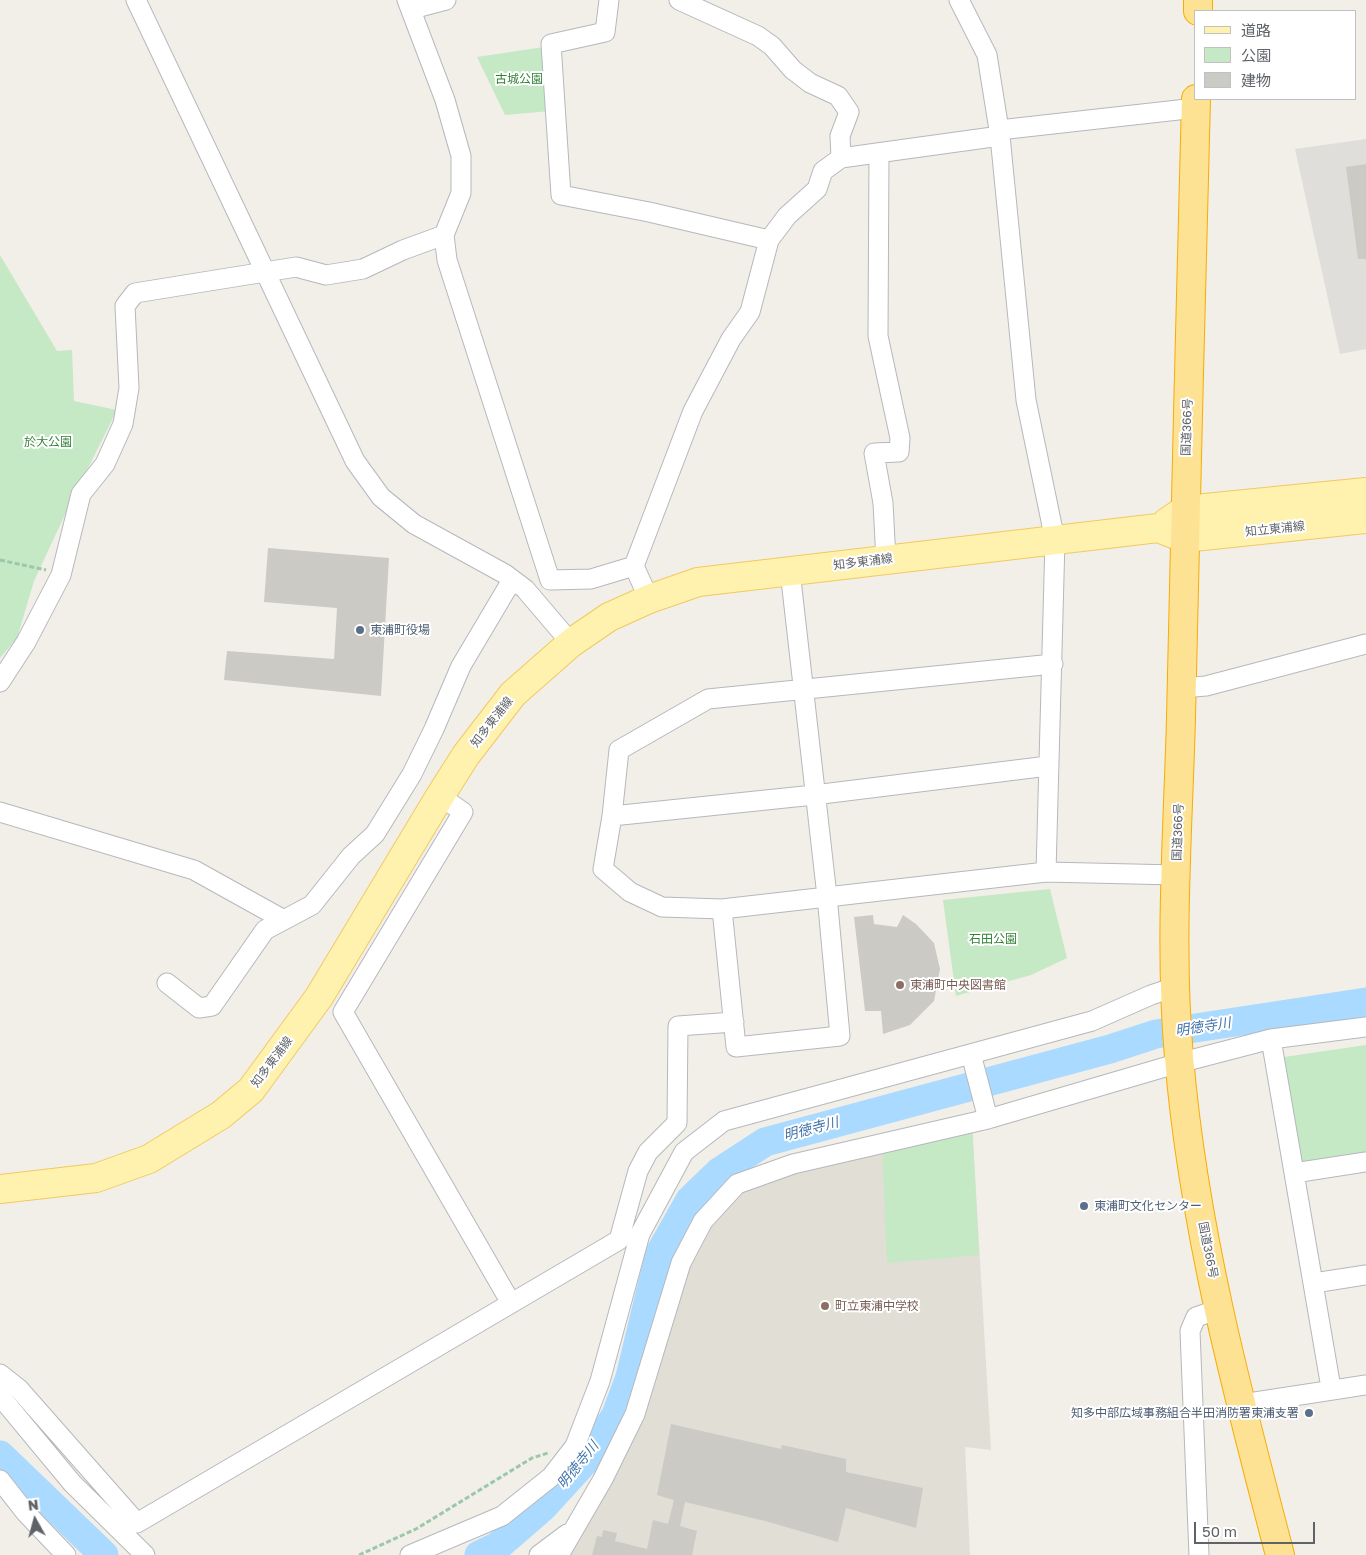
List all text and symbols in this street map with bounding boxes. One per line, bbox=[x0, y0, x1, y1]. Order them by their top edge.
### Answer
legend bbox=[1194, 10, 1356, 100]
text: 道路 bbox=[1241, 21, 1271, 39]
text: 公園 bbox=[1241, 46, 1271, 64]
text: 建物 bbox=[1241, 71, 1271, 89]
park label: 古城公園 bbox=[495, 72, 543, 86]
street label: 国道366号 bbox=[1179, 398, 1195, 456]
park label: 於大公園 bbox=[24, 435, 72, 449]
street label: 知立東浦線 bbox=[1244, 519, 1306, 539]
street label: 知多東浦線 bbox=[832, 551, 894, 573]
place label: 東浦町役場 bbox=[370, 623, 430, 637]
marker: 東浦町役場 bbox=[354, 624, 366, 636]
street label: 知多東浦線 bbox=[468, 694, 516, 750]
street label: 国道366号 bbox=[1170, 803, 1186, 861]
park label: 石田公園 bbox=[969, 932, 1017, 946]
place label: 東浦町中央図書館 bbox=[910, 978, 1006, 992]
marker: 東浦町中央図書館 bbox=[894, 979, 906, 991]
water label: 明徳寺川 bbox=[1174, 1014, 1232, 1040]
street label: 知多東浦線 bbox=[248, 1034, 296, 1090]
water label: 明徳寺川 bbox=[782, 1114, 840, 1144]
place label: 東浦町文化センター bbox=[1094, 1199, 1202, 1213]
marker: 東浦町文化センター bbox=[1078, 1200, 1090, 1212]
street label: 国道366号 bbox=[1195, 1220, 1221, 1280]
place label: 町立東浦中学校 bbox=[835, 1299, 919, 1313]
marker: 町立東浦中学校 bbox=[819, 1300, 831, 1312]
place label: 知多中部広域事務組合半田消防署東浦支署 bbox=[1071, 1406, 1299, 1420]
marker: 知多中部広域事務組合半田消防署東浦支署 bbox=[1303, 1407, 1315, 1419]
water label: 明徳寺川 bbox=[554, 1438, 602, 1492]
north arrow bbox=[10, 1495, 60, 1545]
text: N bbox=[27, 1496, 39, 1514]
scale bar bbox=[1196, 1512, 1317, 1544]
text: 50 m bbox=[1202, 1522, 1237, 1540]

